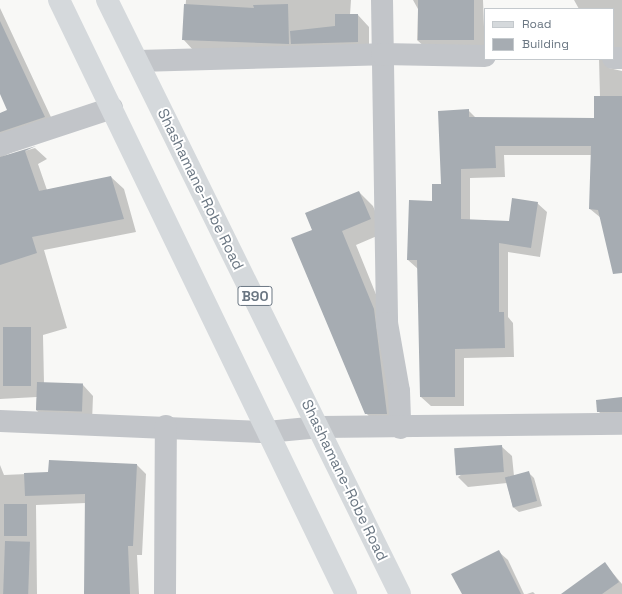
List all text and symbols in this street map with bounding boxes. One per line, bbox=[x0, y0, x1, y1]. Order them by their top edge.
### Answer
legend bbox=[484, 8, 614, 60]
text: Road bbox=[522, 16, 551, 32]
text: Building bbox=[522, 36, 569, 52]
street label: Shashamane-Robe Road bbox=[154, 105, 248, 273]
road number: B90 bbox=[237, 284, 273, 308]
street label: Shashamane-Robe Road bbox=[298, 396, 392, 564]

